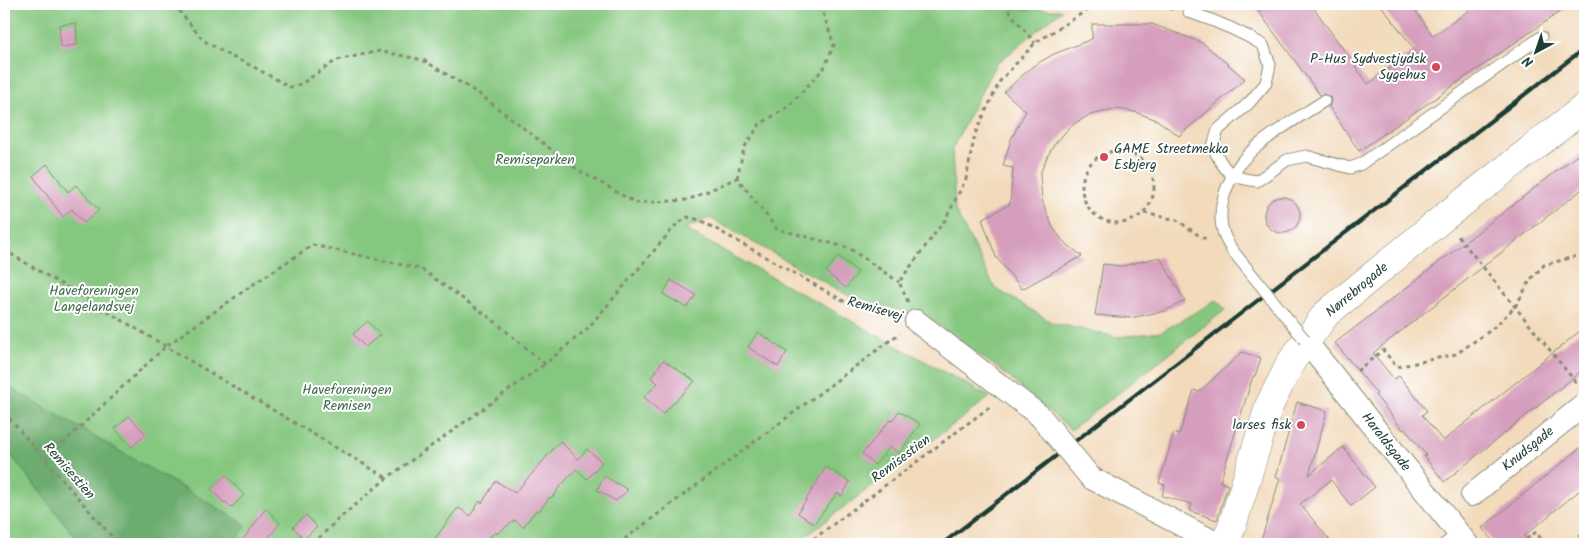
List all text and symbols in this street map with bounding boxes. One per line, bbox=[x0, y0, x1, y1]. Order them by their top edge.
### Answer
north arrow bbox=[1512, 28, 1562, 78]
place label: P-Hus Sydvestjydsk Sygehus bbox=[1310, 48, 1426, 86]
text: N bbox=[1518, 50, 1539, 72]
marker: P-Hus Sydvestjydsk Sygehus bbox=[1430, 61, 1442, 73]
place label: GAME Streetmekka Esbjerg bbox=[1114, 138, 1229, 176]
park label: Remiseparken bbox=[495, 149, 575, 171]
marker: GAME Streetmekka Esbjerg bbox=[1098, 151, 1110, 163]
street label: Nørrebrogade bbox=[1321, 257, 1394, 323]
park label: Haveforeningen Langelandsvej bbox=[49, 280, 139, 318]
street label: Remisevej bbox=[845, 291, 906, 328]
park label: Haveforeningen Remisen bbox=[302, 379, 392, 417]
street label: Haraldsgade bbox=[1356, 408, 1417, 477]
place label: larses fisk bbox=[1233, 414, 1291, 436]
marker: larses fisk bbox=[1295, 419, 1307, 431]
street label: Knudsgade bbox=[1497, 421, 1560, 477]
street label: Remisestien bbox=[867, 429, 935, 489]
street label: Remisestien bbox=[38, 437, 100, 505]

